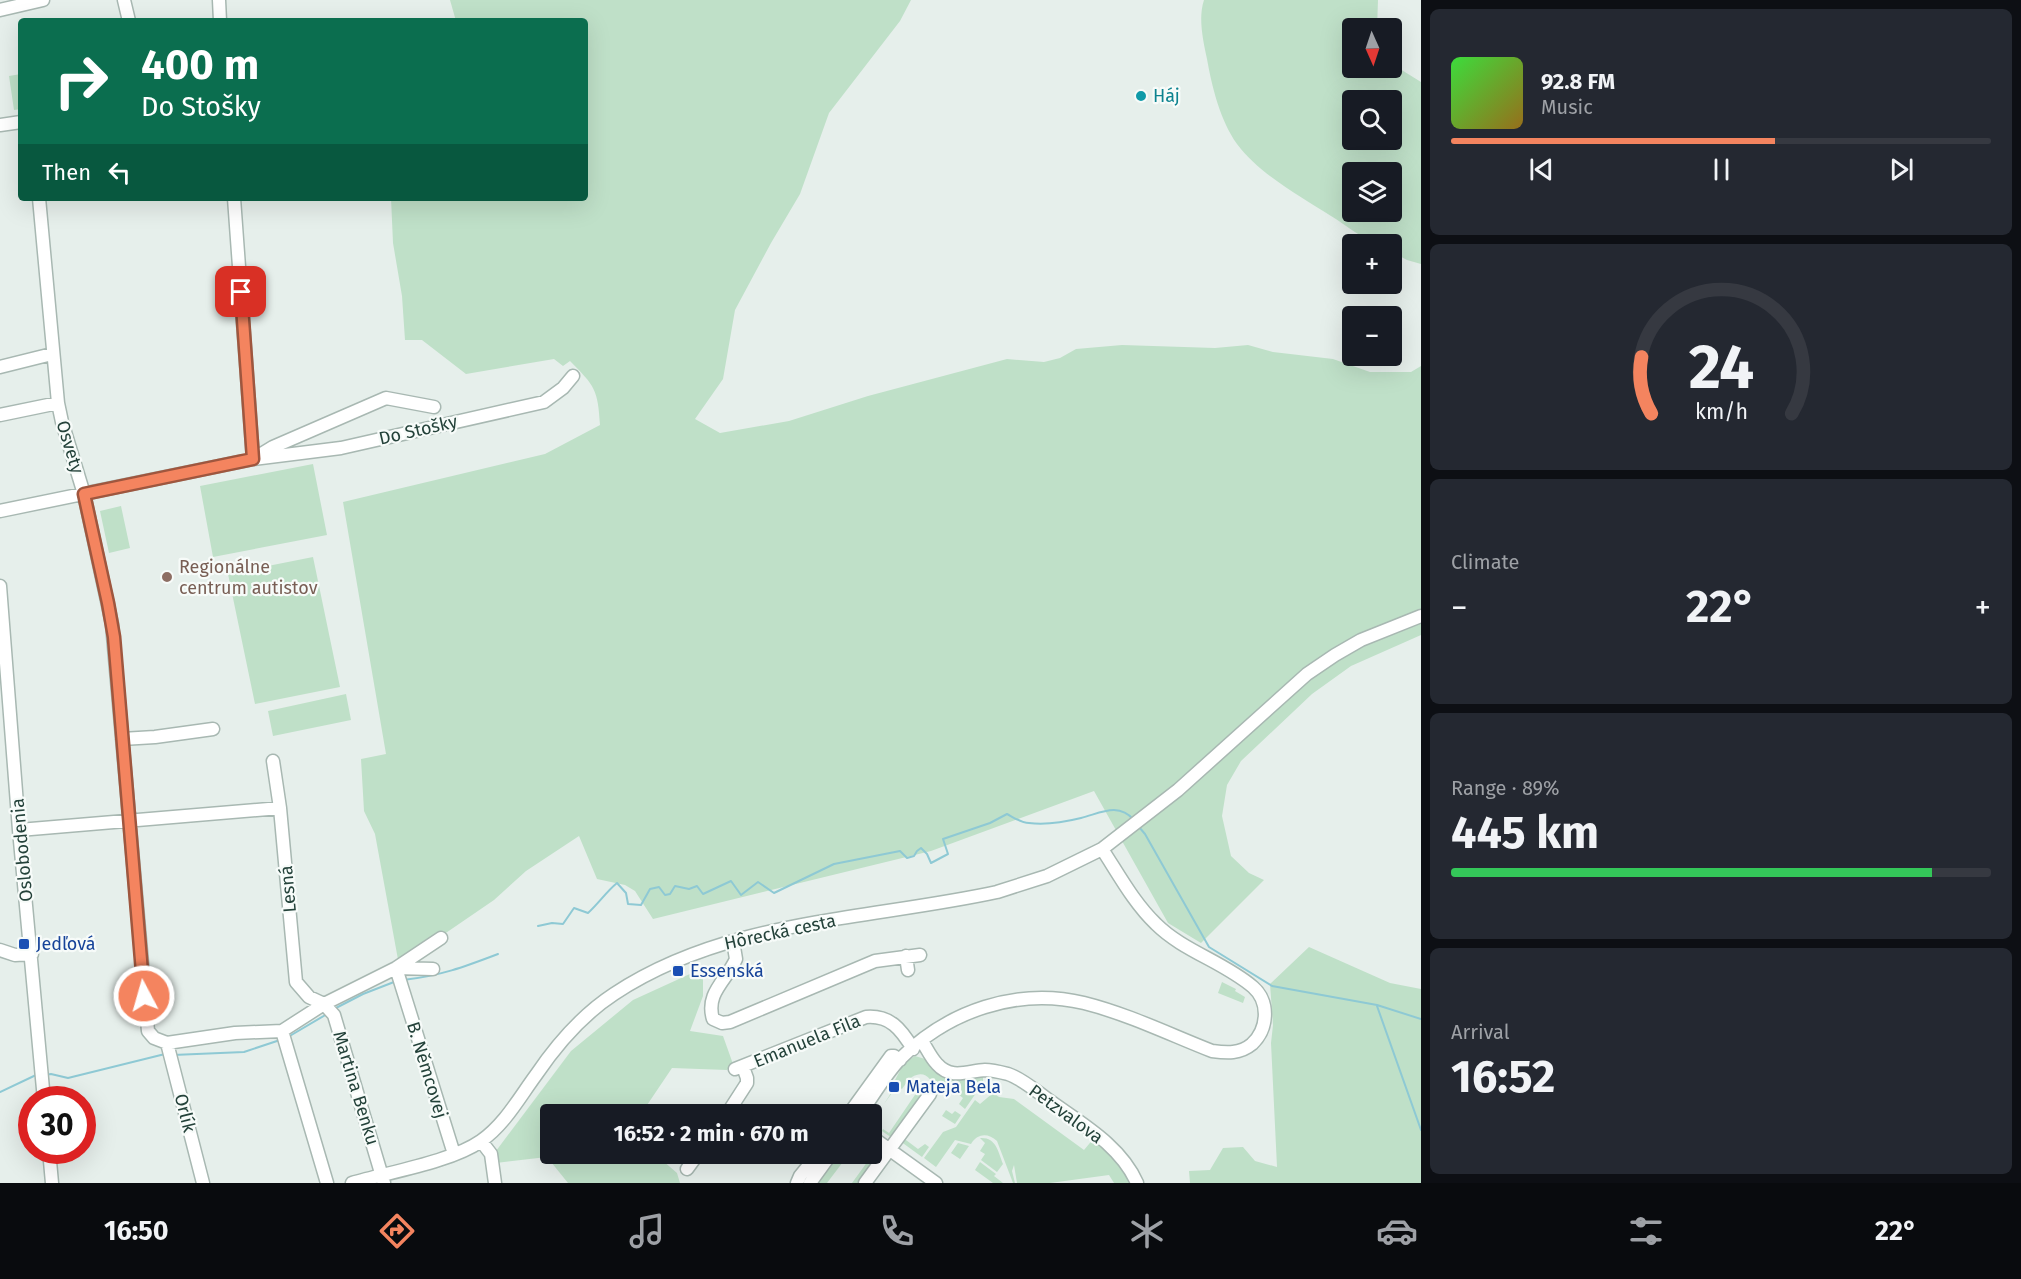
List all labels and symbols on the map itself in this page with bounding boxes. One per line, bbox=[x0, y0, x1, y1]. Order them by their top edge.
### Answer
north arrow bbox=[1342, 18, 1402, 78]
place label: Háj bbox=[1153, 85, 1180, 107]
marker: Háj bbox=[1134, 89, 1148, 103]
pin bbox=[215, 266, 266, 317]
street label: Do Stošky bbox=[377, 410, 460, 450]
street label: Osvety bbox=[52, 418, 89, 476]
place label: Regionálne centrum autistov bbox=[179, 556, 318, 599]
marker: Regionálne centrum autistov bbox=[160, 570, 174, 584]
street label: Oslobodenia bbox=[7, 797, 37, 903]
street label: Lesná bbox=[275, 865, 301, 913]
street label: Hôrecká cesta bbox=[722, 909, 838, 955]
place label: Jedľová bbox=[36, 933, 96, 955]
marker: Jedľová bbox=[17, 937, 31, 951]
place label: Essenská bbox=[690, 960, 764, 982]
position arrow bbox=[112, 964, 176, 1028]
marker: Essenská bbox=[671, 964, 685, 978]
street label: Emanuela Fila bbox=[750, 1010, 864, 1072]
street label: B. Němcovej bbox=[402, 1019, 452, 1121]
street label: Martina Benku bbox=[328, 1028, 384, 1148]
place label: Mateja Bela bbox=[906, 1076, 1001, 1098]
marker: Mateja Bela bbox=[887, 1080, 901, 1094]
street label: Petzvalova bbox=[1025, 1080, 1107, 1148]
speed limit sign: 30 bbox=[18, 1086, 96, 1164]
street label: Orlík bbox=[170, 1091, 201, 1135]

